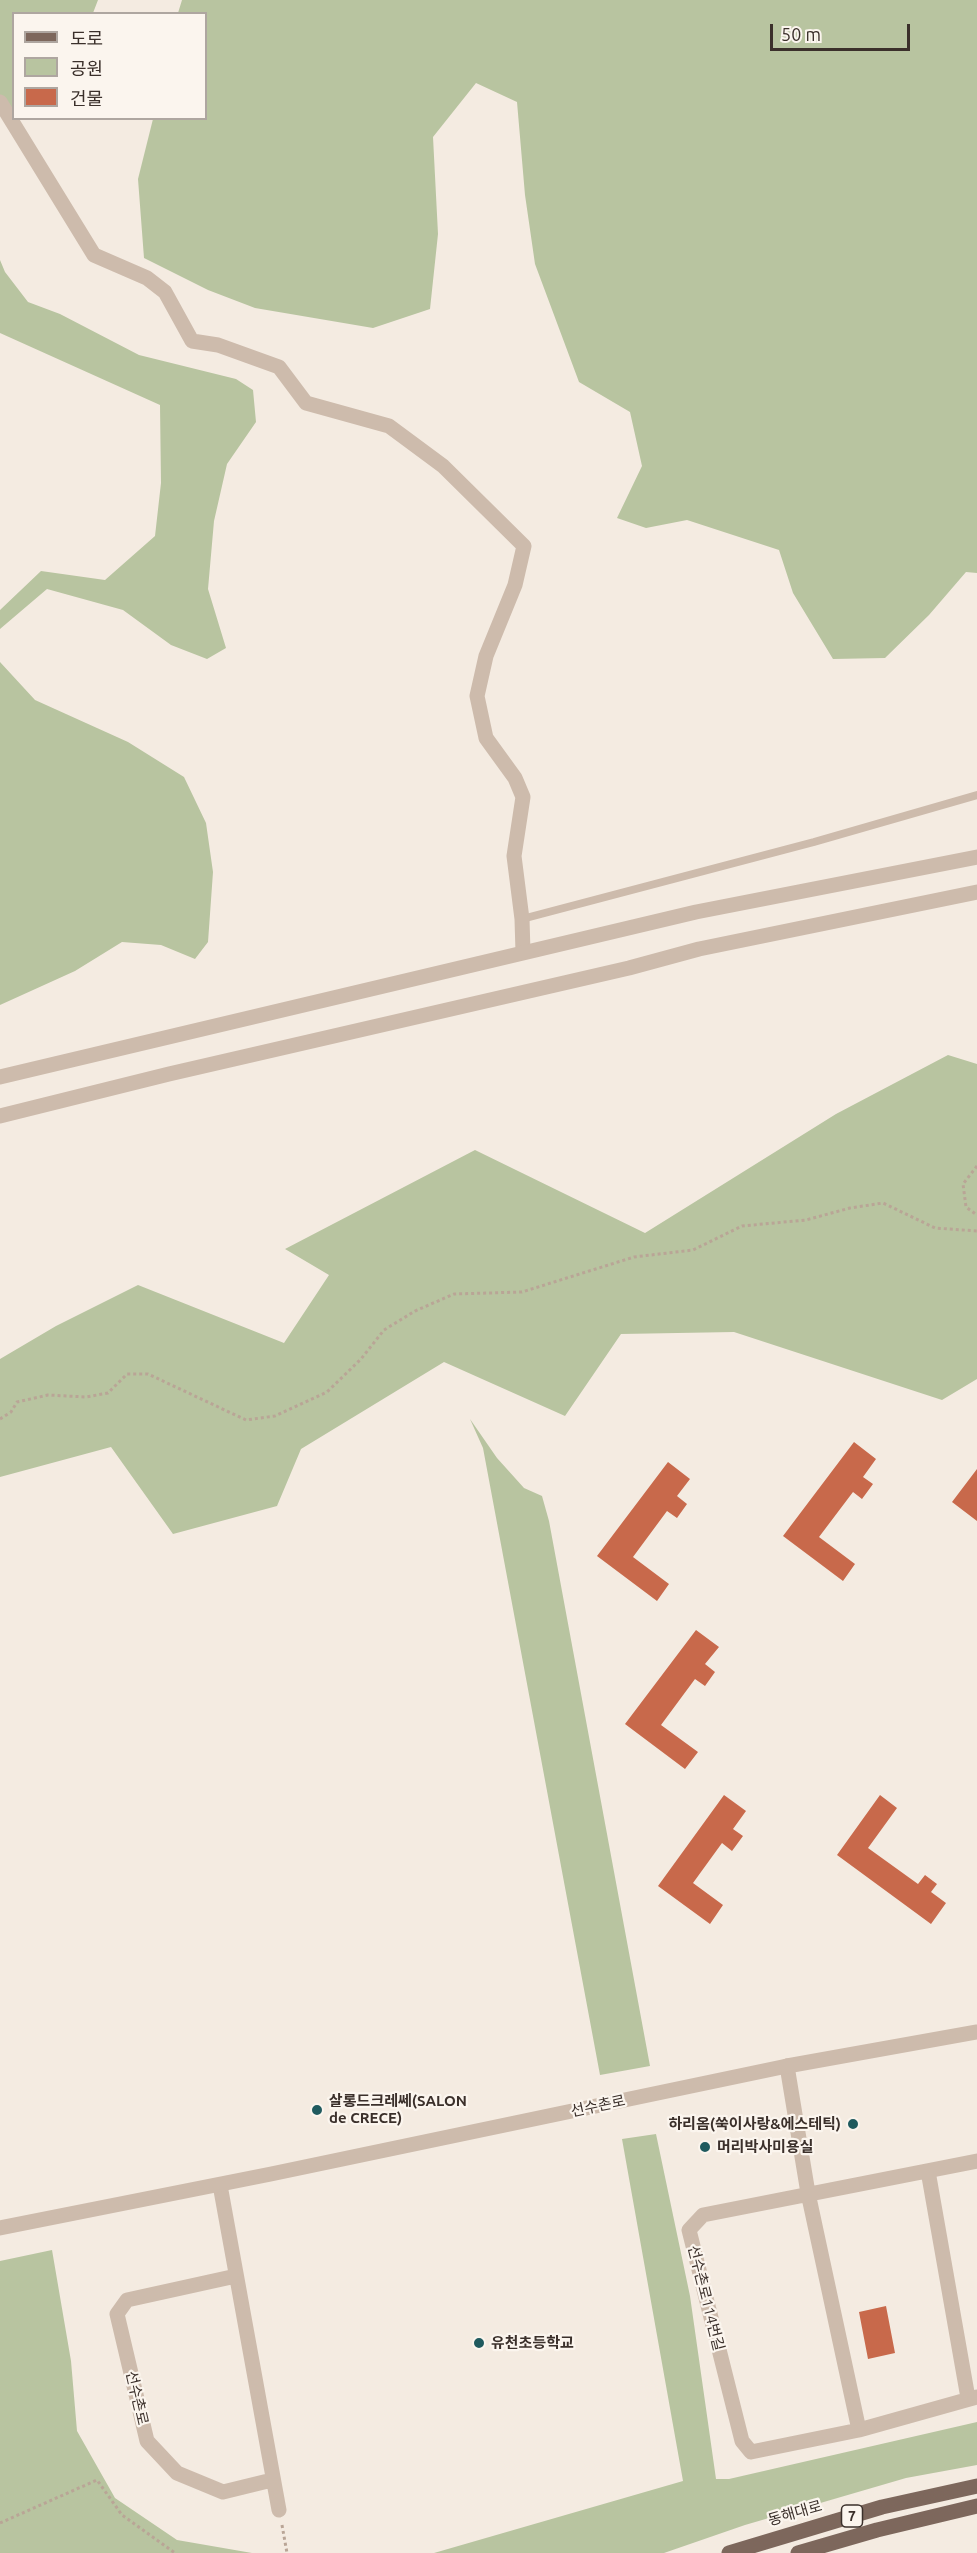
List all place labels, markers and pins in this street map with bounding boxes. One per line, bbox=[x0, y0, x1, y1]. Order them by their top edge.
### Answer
place label: 살롱드크레쎄(SALON de CRECE) bbox=[329, 2092, 467, 2127]
marker: 살롱드크레쎄(SALON de CRECE) bbox=[310, 2103, 324, 2117]
place label: 하리옴(쑥이사랑&에스테틱) bbox=[668, 2115, 841, 2133]
marker: 하리옴(쑥이사랑&에스테틱) bbox=[846, 2117, 860, 2131]
place label: 머리박사미용실 bbox=[717, 2138, 814, 2156]
marker: 머리박사미용실 bbox=[698, 2140, 712, 2154]
place label: 유천초등학교 bbox=[491, 2334, 574, 2352]
marker: 유천초등학교 bbox=[472, 2336, 486, 2350]

